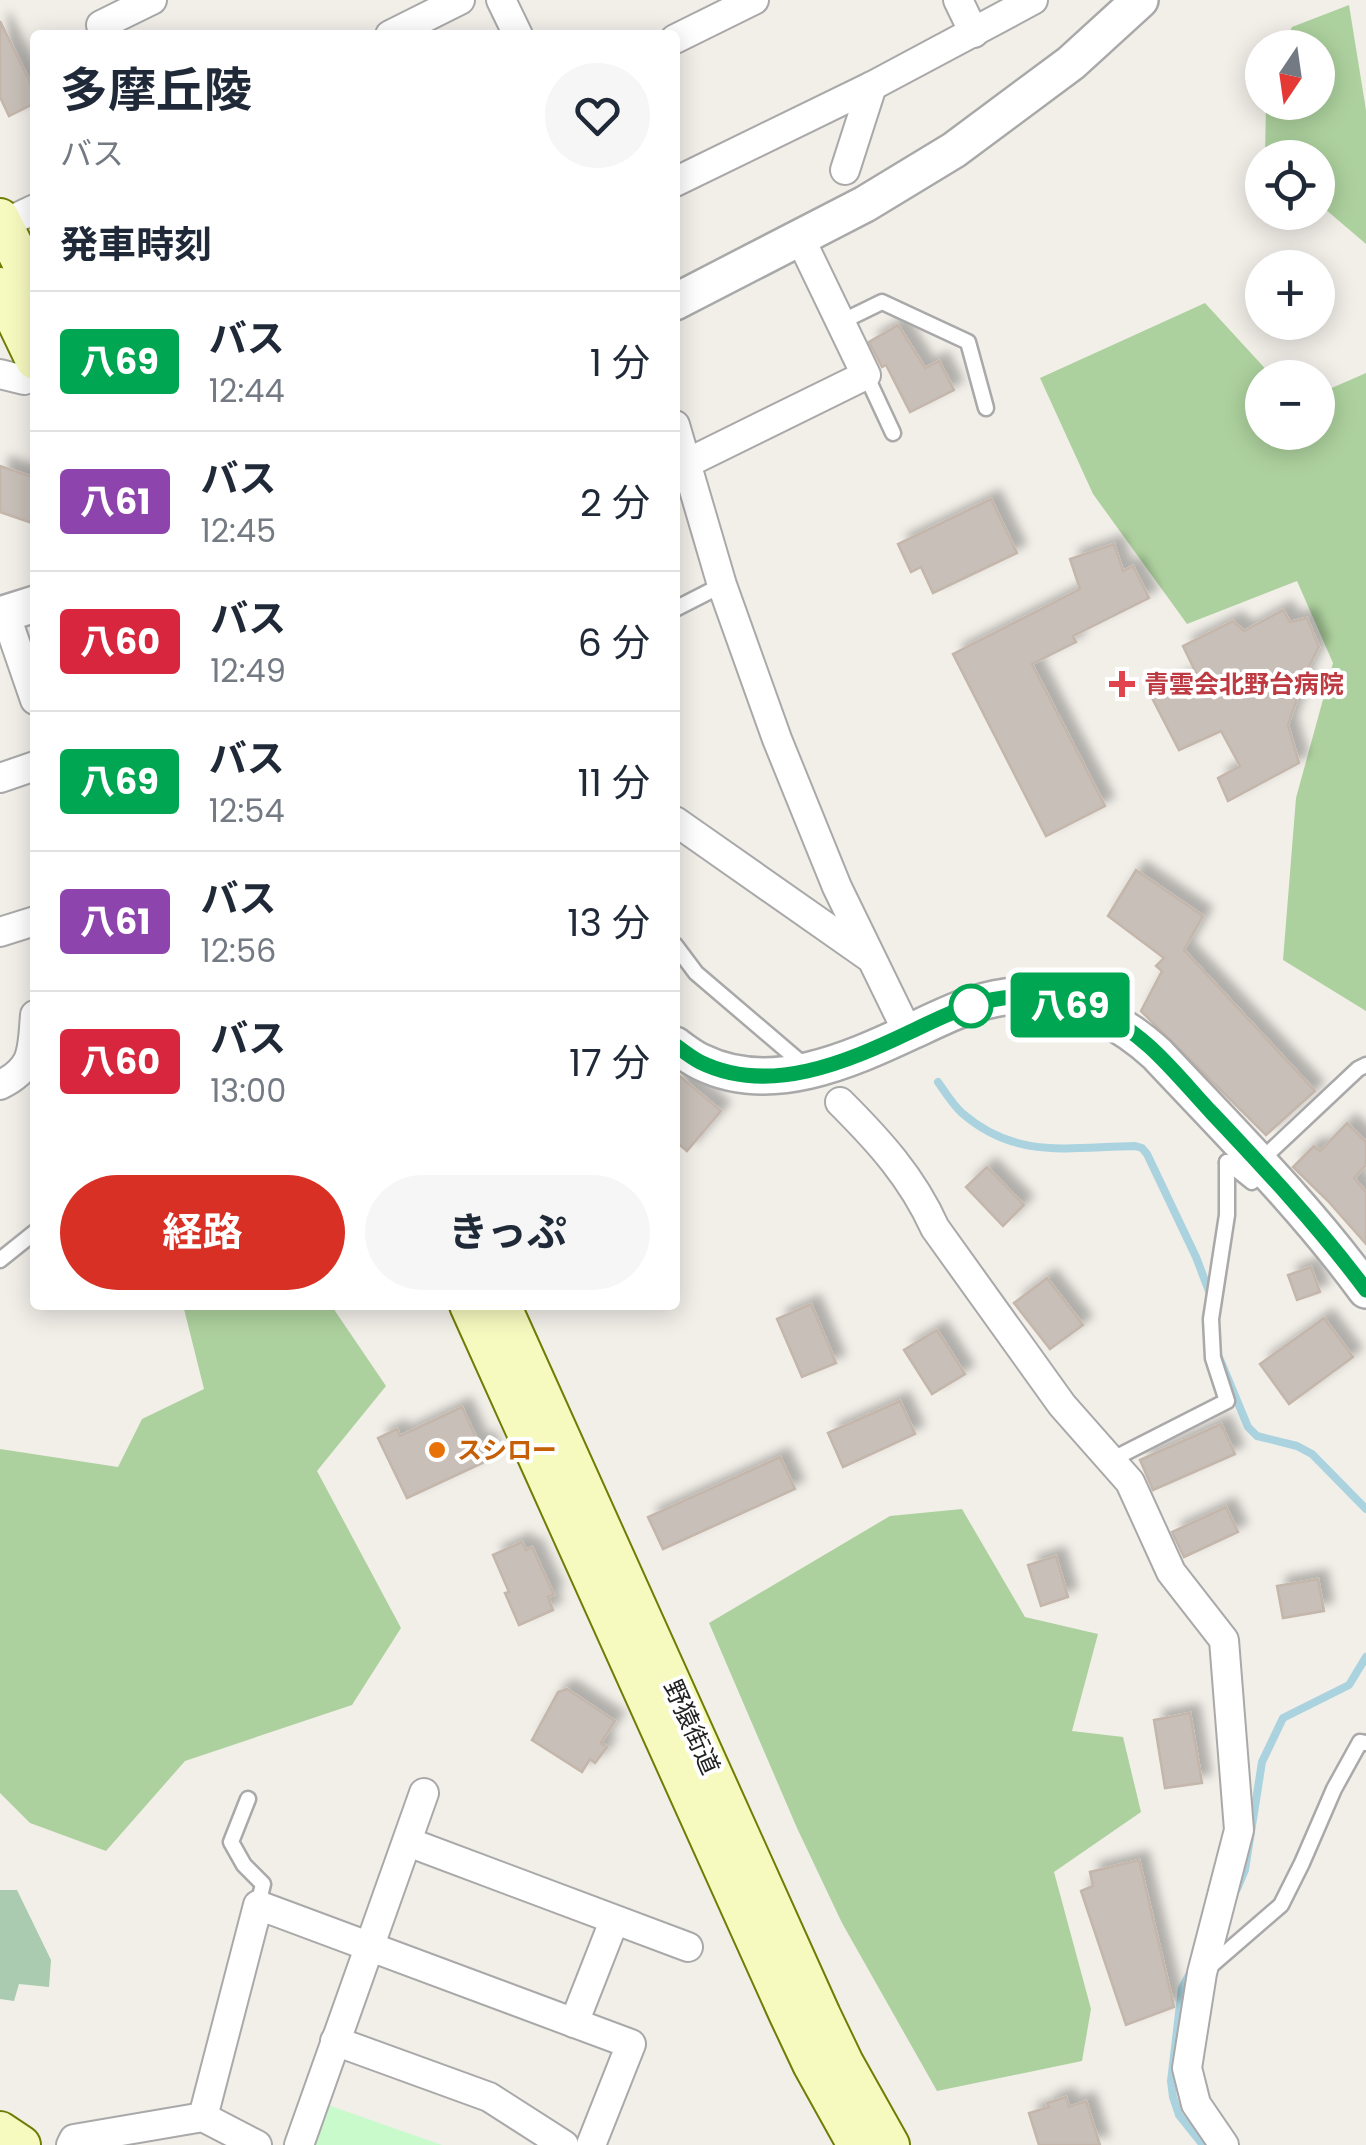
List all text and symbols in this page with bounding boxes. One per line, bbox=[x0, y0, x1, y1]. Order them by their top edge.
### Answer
north arrow bbox=[1245, 30, 1335, 120]
map controls bbox=[1245, 30, 1335, 450]
text: 多摩丘陵 bbox=[60, 57, 252, 124]
button: heart bbox=[545, 63, 650, 168]
text: バス bbox=[60, 131, 124, 176]
button: locate bbox=[1245, 140, 1335, 230]
text: 発車時刻 bbox=[60, 218, 212, 271]
button: + bbox=[1245, 250, 1335, 340]
text: バス bbox=[209, 312, 285, 365]
text: 1 分 bbox=[590, 336, 650, 389]
text: 八69 bbox=[80, 337, 159, 386]
button: − bbox=[1245, 360, 1335, 450]
text: 12:44 bbox=[209, 368, 285, 413]
text: バス bbox=[200, 452, 276, 505]
text: 2 分 bbox=[580, 476, 650, 529]
text: 八61 bbox=[80, 477, 150, 526]
text: 12:45 bbox=[200, 508, 276, 553]
text: バス bbox=[210, 592, 286, 645]
text: 6 分 bbox=[578, 616, 650, 669]
text: 八60 bbox=[80, 617, 160, 666]
text: 12:49 bbox=[210, 648, 286, 693]
place label: 青雲会北野台病院 bbox=[1144, 667, 1344, 702]
marker: 青雲会北野台病院 bbox=[1109, 671, 1135, 697]
text: バス bbox=[209, 732, 285, 785]
text: 11 分 bbox=[578, 756, 650, 809]
text: 八69 bbox=[80, 757, 159, 806]
text: 12:54 bbox=[209, 788, 285, 833]
text: バス bbox=[200, 872, 276, 925]
text: 13 分 bbox=[567, 896, 650, 949]
text: 八61 bbox=[80, 897, 150, 946]
text: 12:56 bbox=[200, 928, 276, 973]
line badge: 八69 bbox=[1012, 972, 1128, 1038]
text: 八69 bbox=[1031, 981, 1109, 1030]
unlabelled marker bbox=[950, 985, 992, 1027]
text: バス bbox=[210, 1012, 286, 1065]
text: 17 分 bbox=[569, 1036, 650, 1089]
text: 八60 bbox=[80, 1037, 160, 1086]
text: 13:00 bbox=[210, 1068, 286, 1113]
button: 経路 bbox=[60, 1175, 345, 1290]
button: きっぷ bbox=[365, 1175, 650, 1290]
place label: スシロー bbox=[457, 1433, 557, 1468]
marker: スシロー bbox=[426, 1439, 448, 1461]
street label: 野猿街道 bbox=[655, 1674, 728, 1780]

